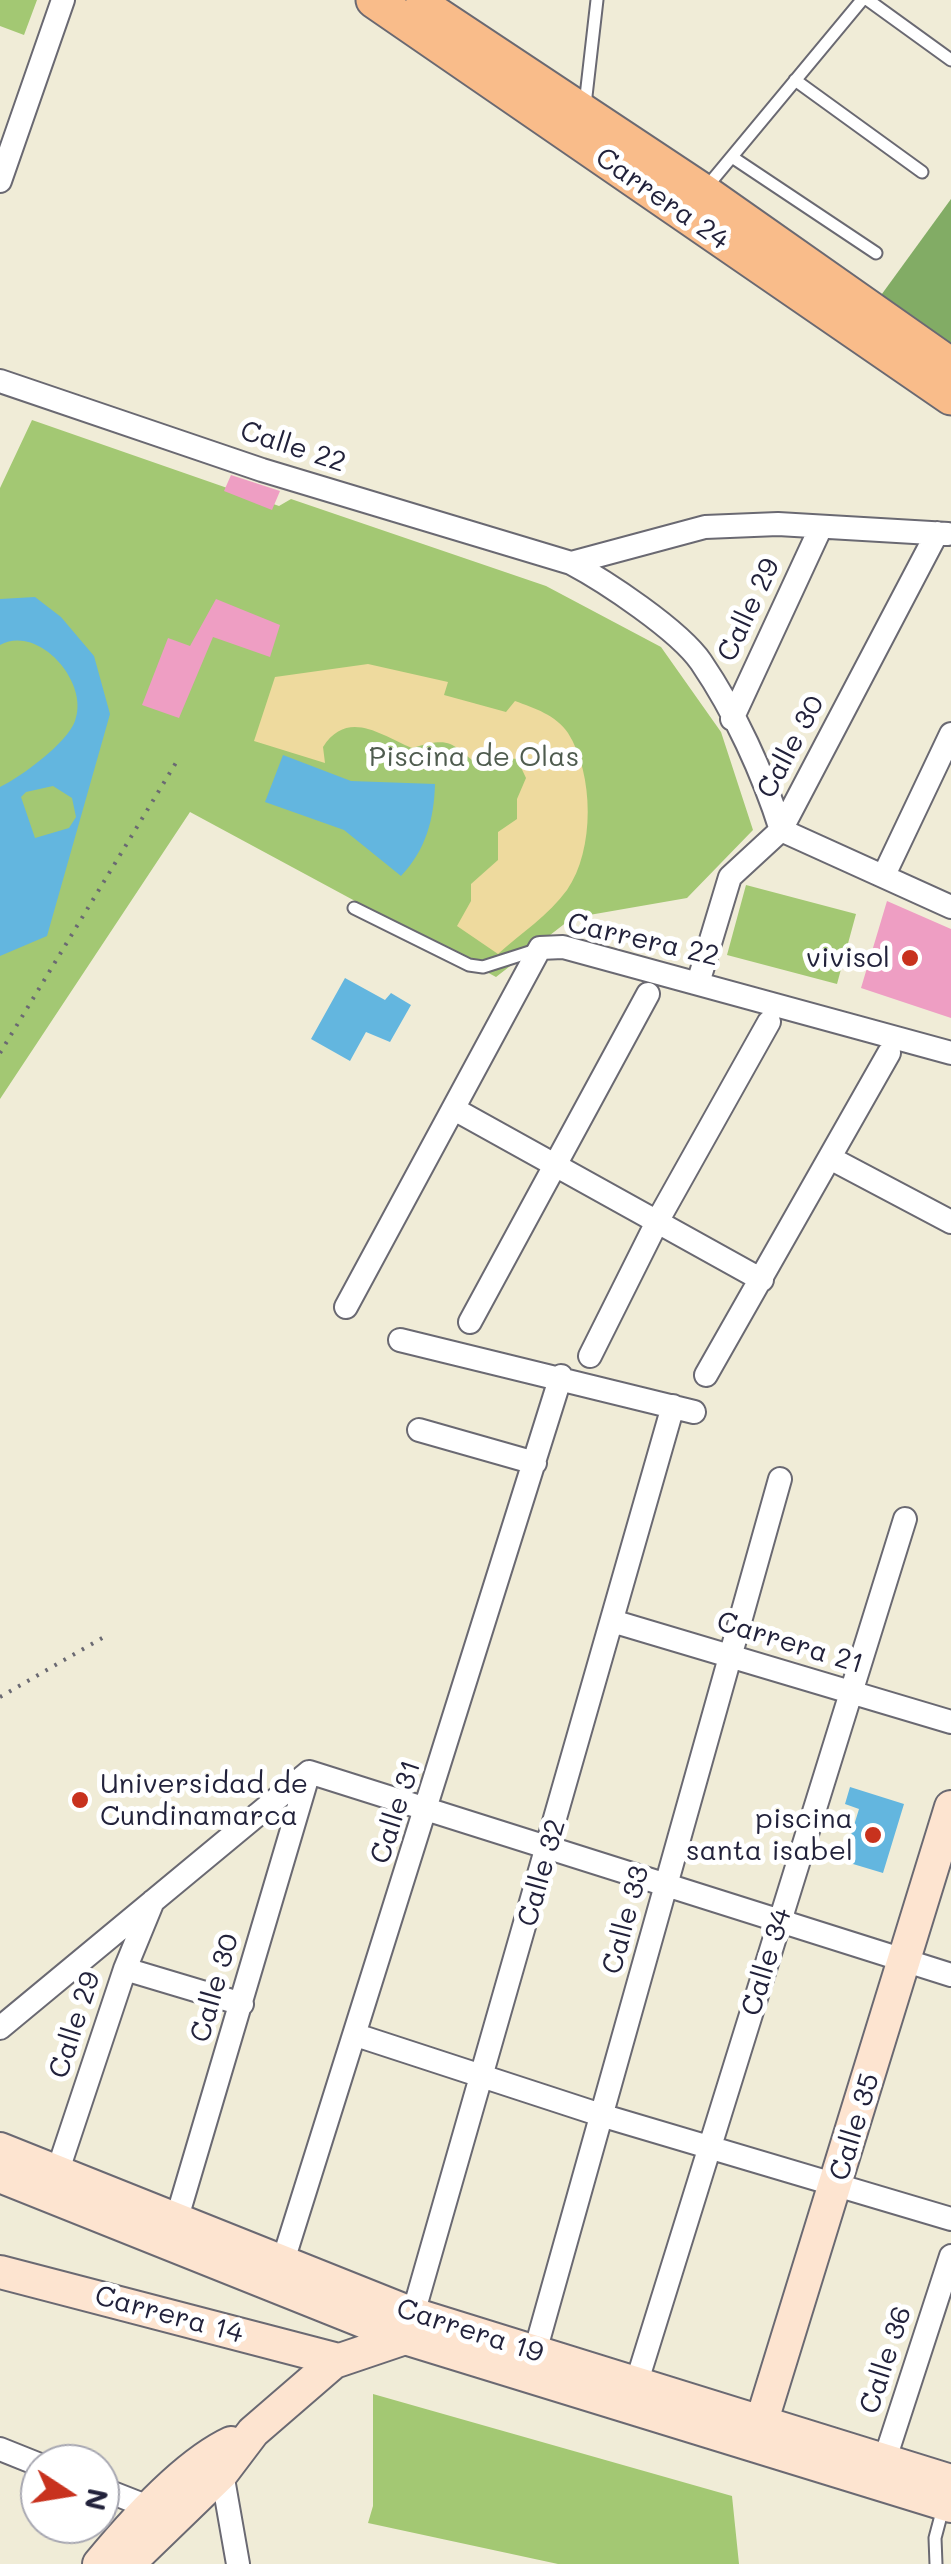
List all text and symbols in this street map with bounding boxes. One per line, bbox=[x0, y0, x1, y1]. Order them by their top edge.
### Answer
street label: Carrera 24 bbox=[589, 141, 735, 257]
street label: Calle 22 bbox=[236, 414, 350, 480]
street label: Calle 29 bbox=[711, 553, 787, 667]
street label: Calle 30 bbox=[750, 690, 832, 804]
park label: Piscina de Olas bbox=[369, 740, 579, 774]
street label: Carrera 22 bbox=[564, 906, 722, 974]
place label: vivisol bbox=[806, 941, 890, 975]
marker: vivisol bbox=[899, 947, 921, 969]
street label: Carrera 21 bbox=[713, 1605, 867, 1681]
street label: Calle 31 bbox=[364, 1756, 428, 1868]
place label: Universidad de Cundinamarca bbox=[100, 1767, 308, 1833]
marker: Universidad de Cundinamarca bbox=[69, 1789, 91, 1811]
place label: piscina santa isabel bbox=[686, 1802, 853, 1868]
street label: Calle 32 bbox=[511, 1816, 573, 1930]
marker: piscina santa isabel bbox=[862, 1824, 884, 1846]
street label: Calle 33 bbox=[595, 1862, 657, 1978]
street label: Calle 34 bbox=[735, 1904, 799, 2020]
street label: Calle 30 bbox=[183, 1930, 247, 2046]
street label: Calle 29 bbox=[42, 1968, 108, 2082]
street label: Calle 35 bbox=[823, 2069, 887, 2185]
street label: Carrera 14 bbox=[91, 2279, 247, 2351]
street label: Carrera 19 bbox=[392, 2291, 548, 2371]
street label: Calle 36 bbox=[853, 2302, 919, 2418]
north arrow bbox=[20, 2444, 120, 2544]
text: N bbox=[78, 2486, 117, 2514]

